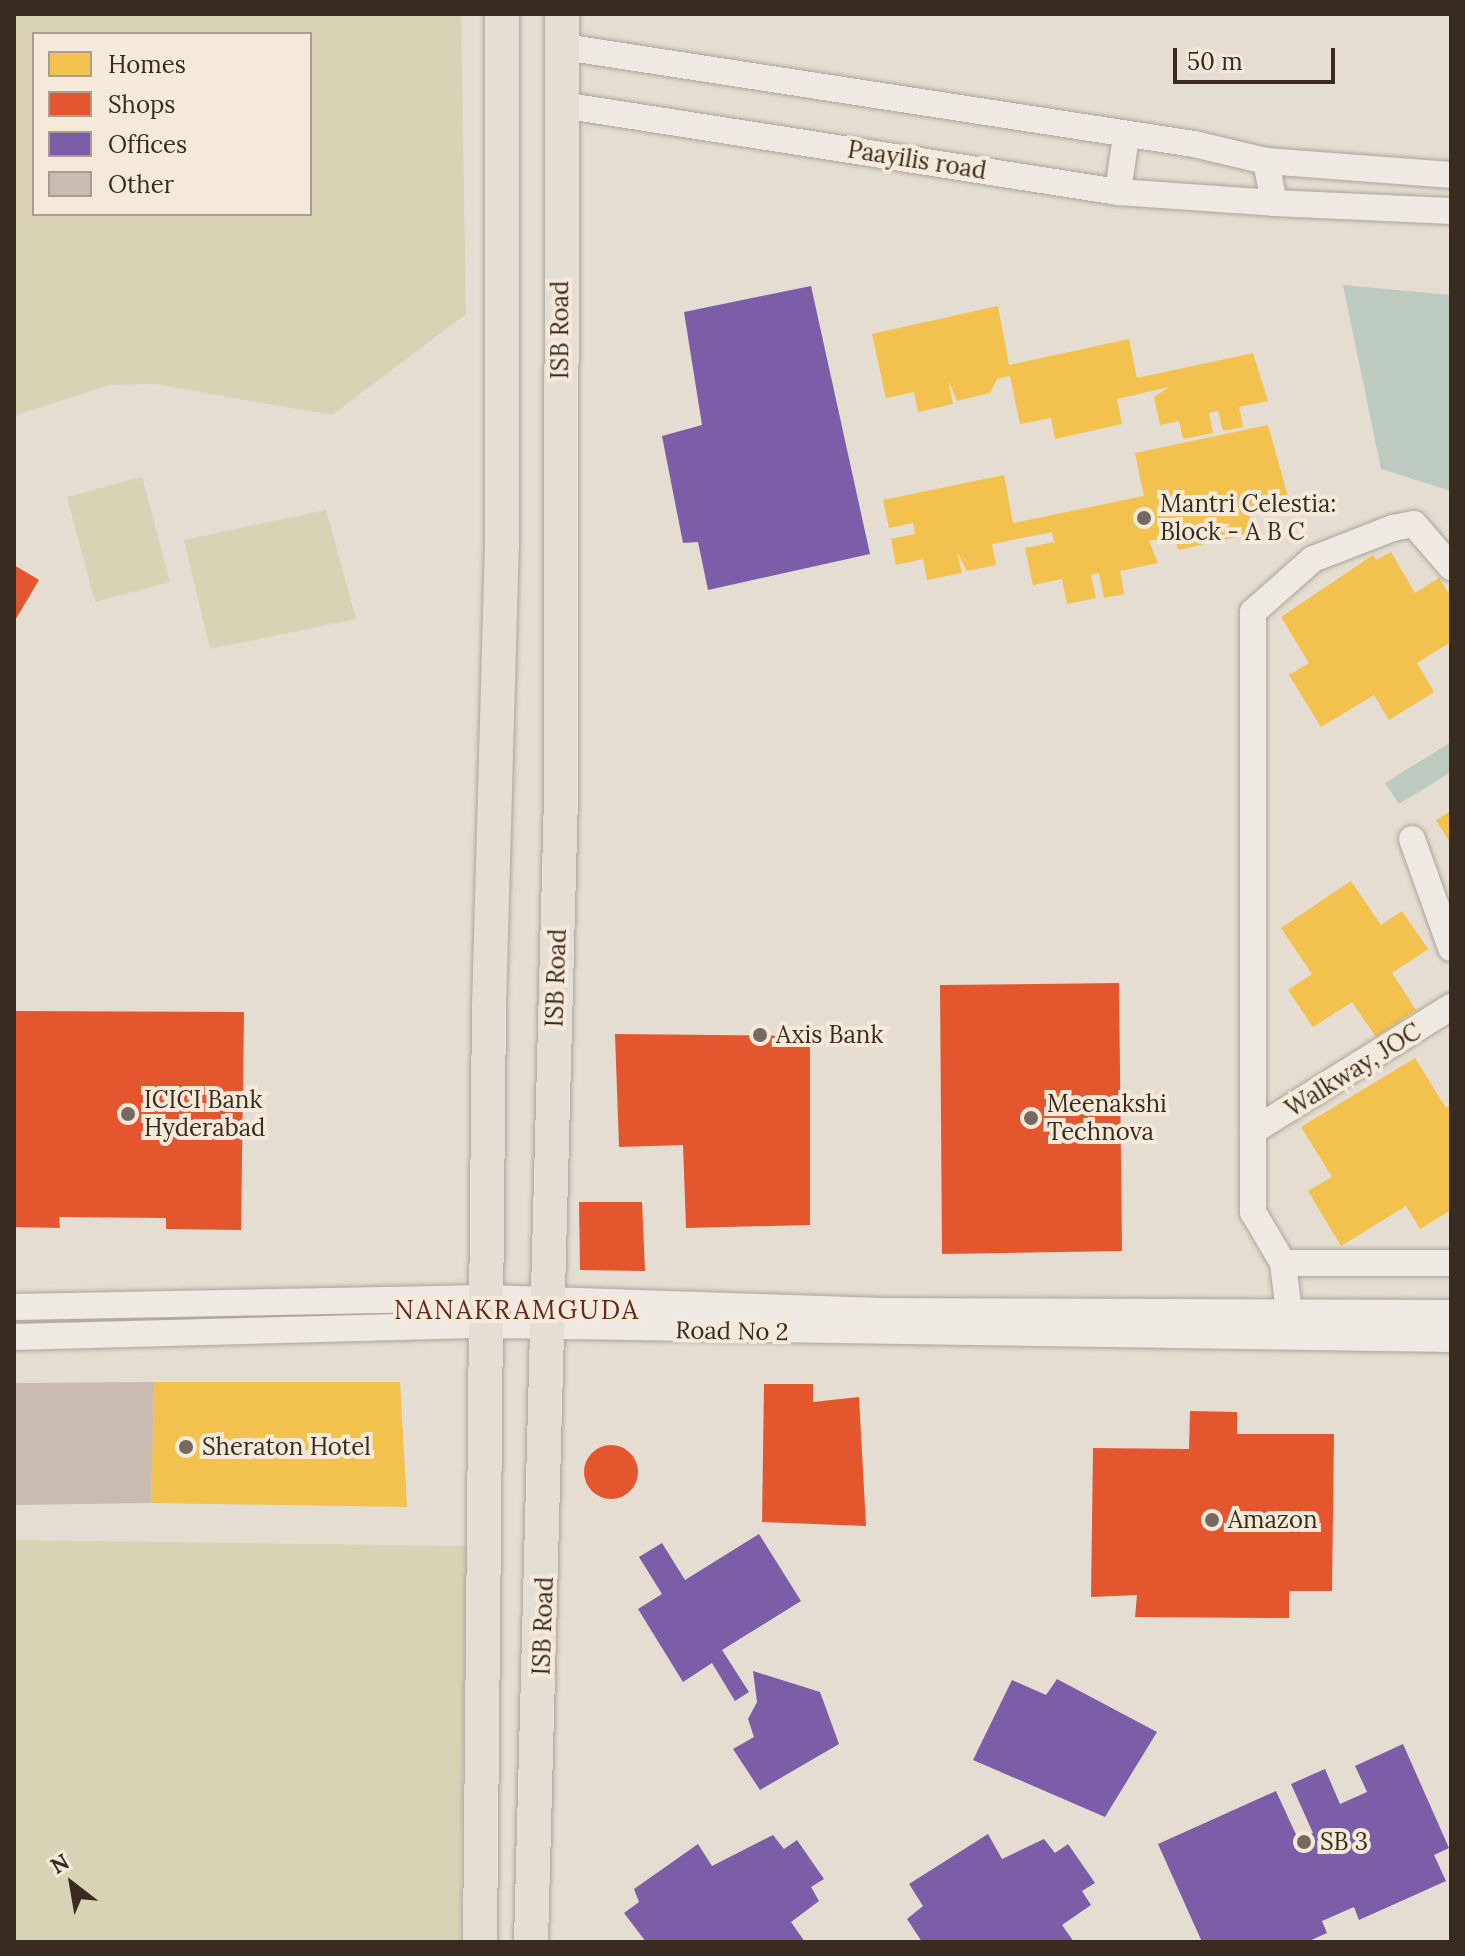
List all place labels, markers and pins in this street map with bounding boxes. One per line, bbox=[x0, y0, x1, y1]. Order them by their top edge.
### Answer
place label: Mantri Celestia: Block - A B C bbox=[1160, 490, 1336, 546]
marker: Mantri Celestia: Block - A B C bbox=[1135, 509, 1153, 527]
place label: Axis Bank bbox=[776, 1021, 883, 1049]
marker: Axis Bank bbox=[751, 1026, 769, 1044]
place label: ICICI Bank Hyderabad bbox=[144, 1086, 265, 1142]
place label: Meenakshi Technova bbox=[1047, 1090, 1167, 1146]
marker: ICICI Bank Hyderabad bbox=[119, 1105, 137, 1123]
marker: Meenakshi Technova bbox=[1022, 1109, 1040, 1127]
place label: Sheraton Hotel bbox=[202, 1433, 371, 1461]
marker: Sheraton Hotel bbox=[177, 1438, 195, 1456]
place label: Amazon bbox=[1228, 1506, 1318, 1534]
marker: Amazon bbox=[1203, 1511, 1221, 1529]
place label: SB 3 bbox=[1320, 1828, 1368, 1856]
marker: SB 3 bbox=[1295, 1833, 1313, 1851]

